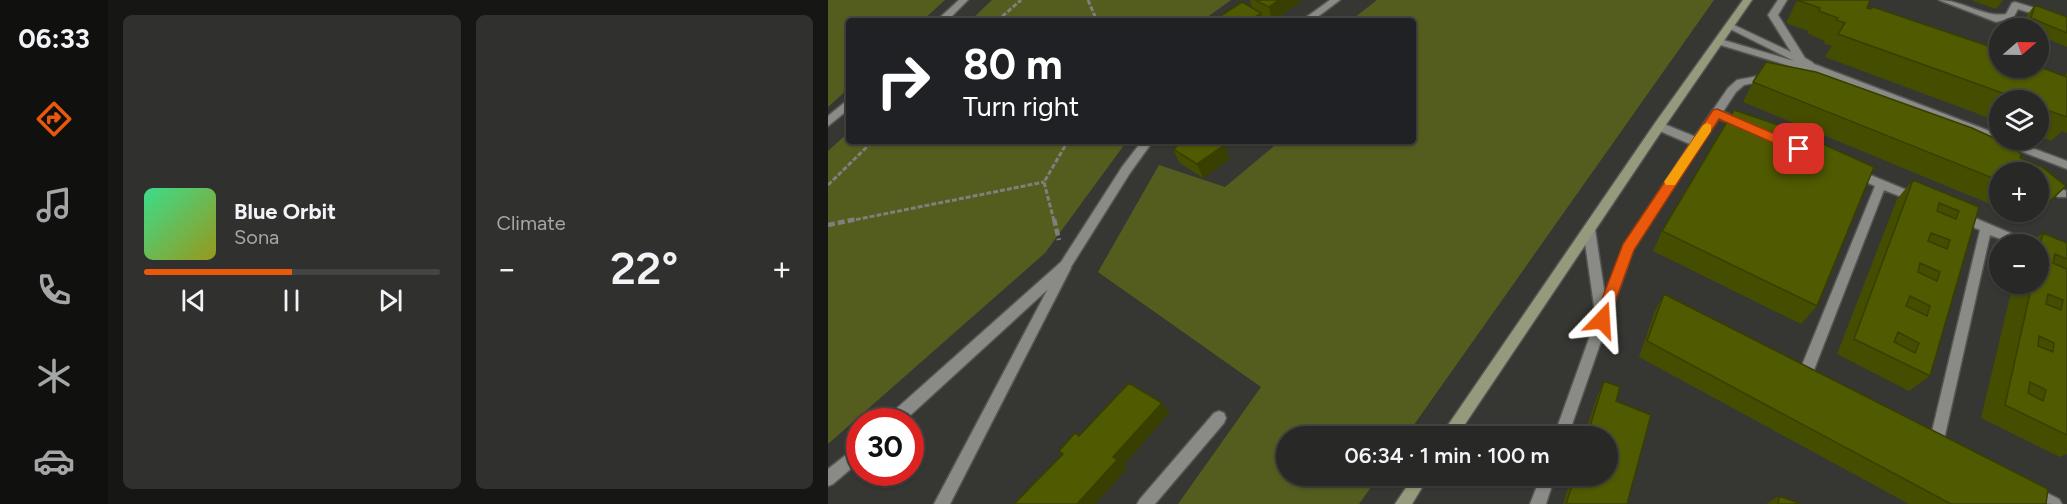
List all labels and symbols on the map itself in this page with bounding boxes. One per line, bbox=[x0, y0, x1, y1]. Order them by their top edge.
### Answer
north arrow bbox=[1989, 18, 2049, 78]
pin bbox=[1773, 123, 1824, 174]
position arrow bbox=[1570, 288, 1634, 352]
speed limit sign: 30 bbox=[846, 408, 924, 486]

